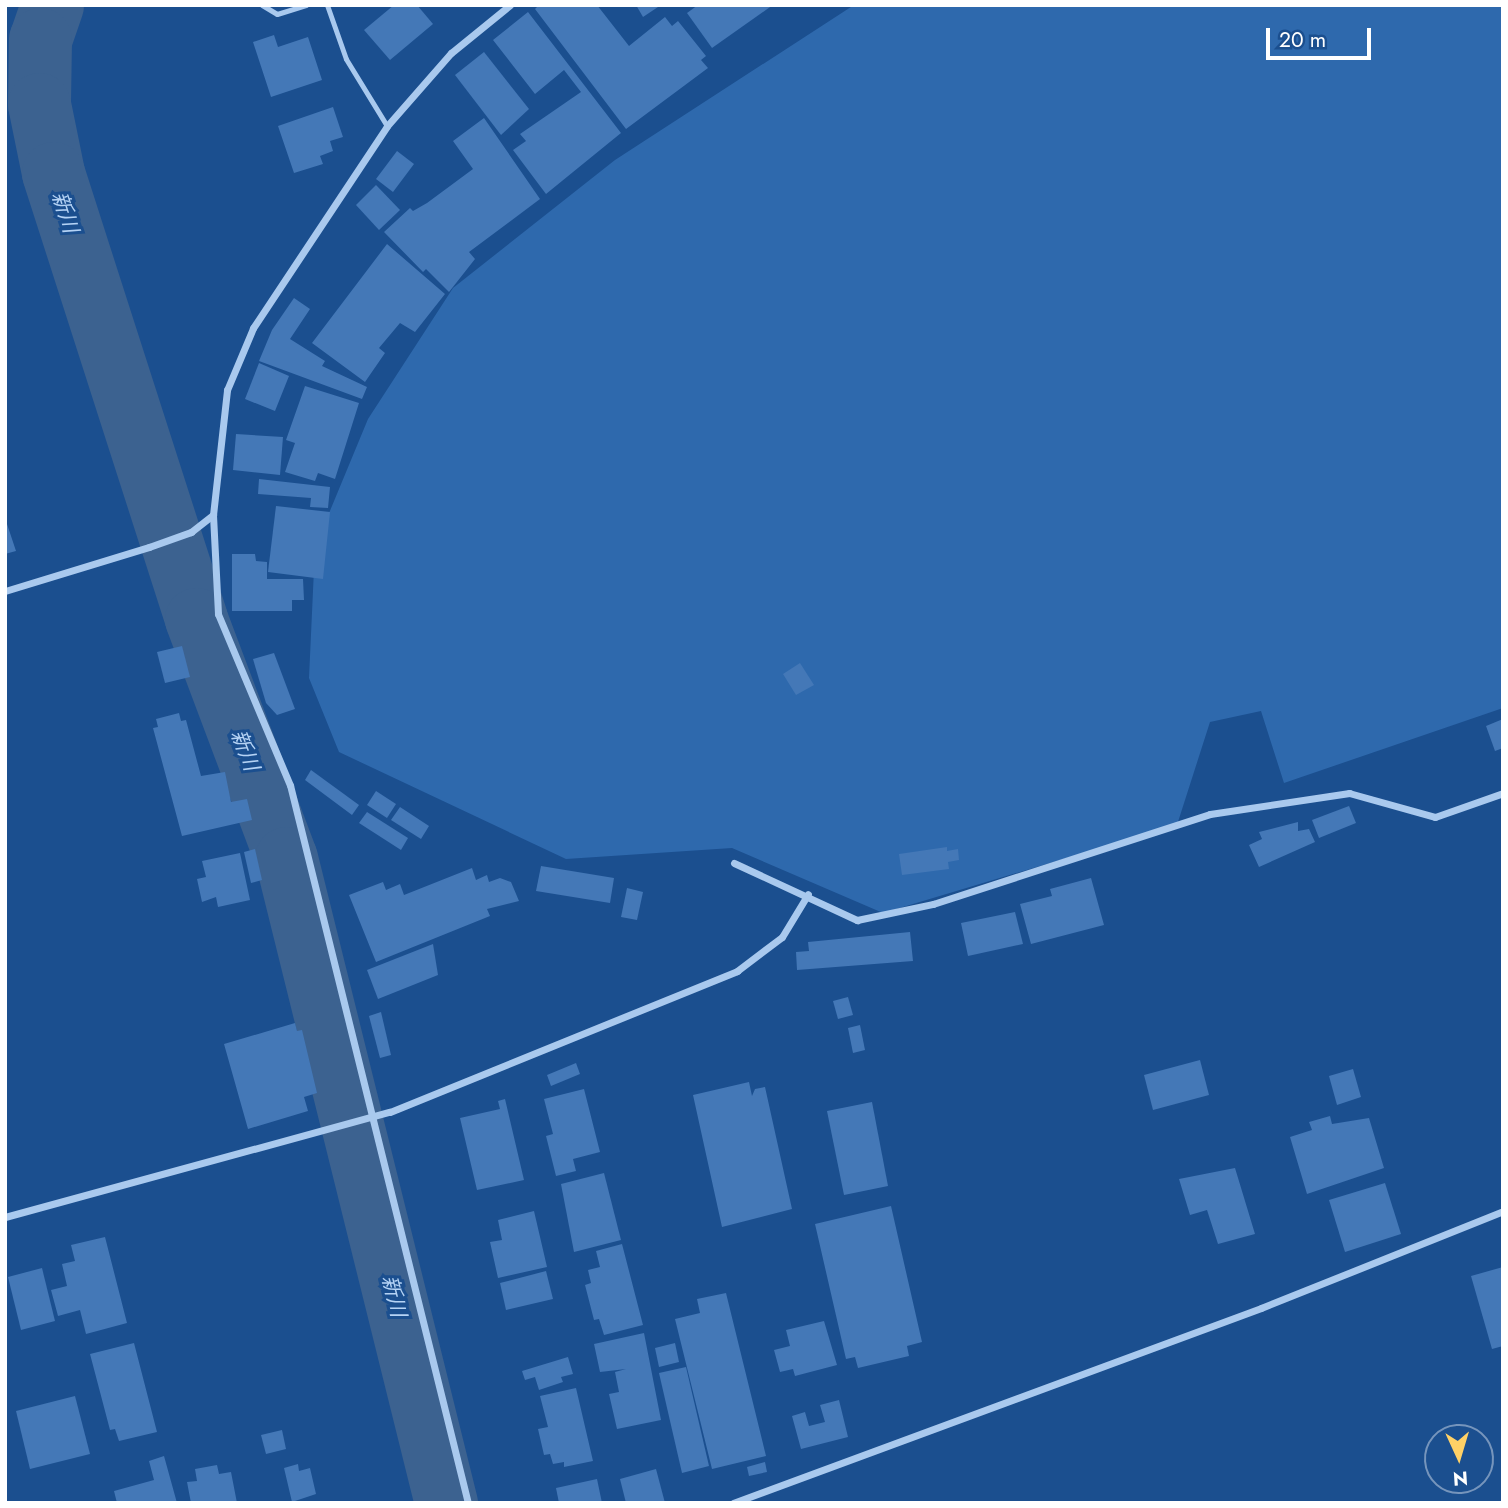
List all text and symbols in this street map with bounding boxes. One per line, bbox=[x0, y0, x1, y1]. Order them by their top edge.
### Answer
scale bar bbox=[1270, 14, 1375, 58]
text: 20 m bbox=[1279, 25, 1326, 55]
water label: 新川 bbox=[47, 188, 83, 236]
water label: 新川 bbox=[226, 726, 264, 774]
water label: 新川 bbox=[377, 1273, 411, 1319]
north arrow bbox=[1424, 1424, 1494, 1494]
text: N bbox=[1452, 1464, 1469, 1492]

